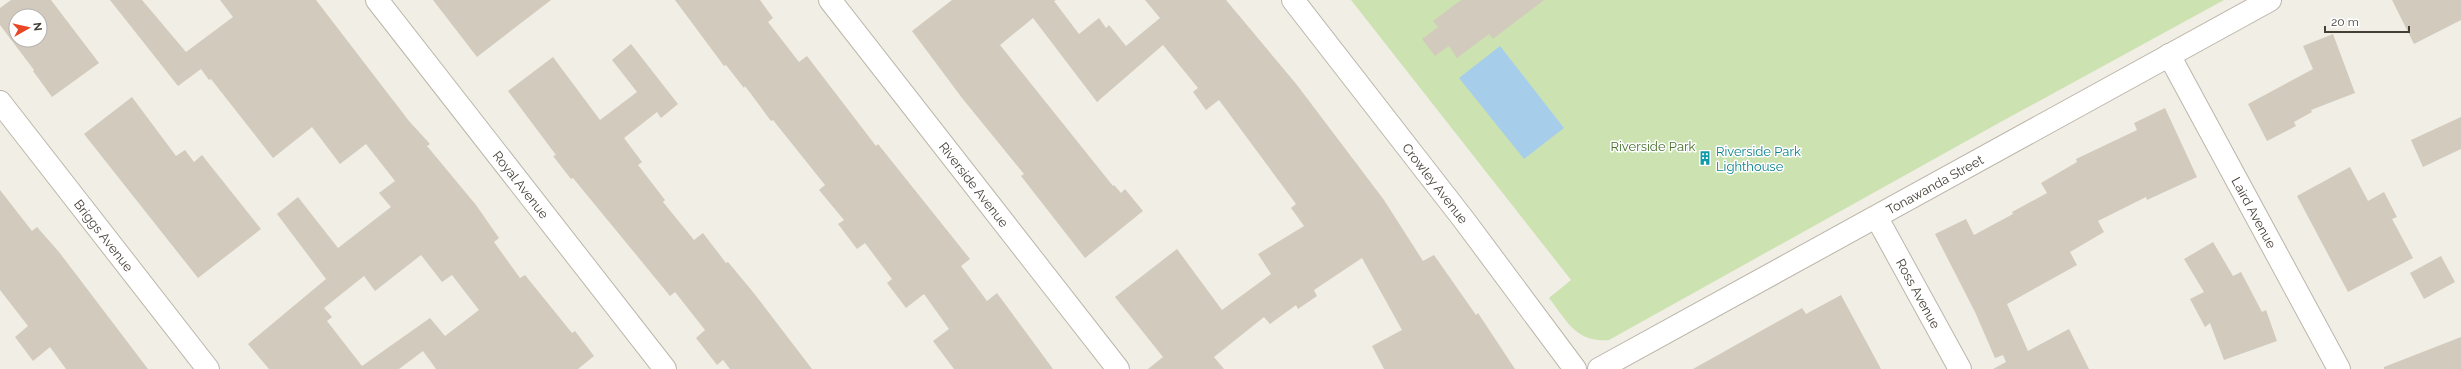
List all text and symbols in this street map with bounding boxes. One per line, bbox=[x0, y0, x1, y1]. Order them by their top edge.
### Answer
north arrow bbox=[8, 8, 48, 48]
scale bar bbox=[2325, 8, 2409, 34]
text: 20 m bbox=[2331, 15, 2359, 29]
text: N bbox=[30, 22, 44, 32]
street label: Riverside Avenue bbox=[936, 139, 1012, 231]
park label: Riverside Park bbox=[1611, 139, 1696, 154]
street label: Crowley Avenue bbox=[1399, 140, 1471, 227]
place label: Riverside Park Lighthouse bbox=[1716, 144, 1801, 174]
street label: Royal Avenue bbox=[490, 148, 552, 222]
building icon: Riverside Park Lighthouse bbox=[1697, 150, 1713, 166]
street label: Tonawanda Street bbox=[1884, 152, 1987, 218]
street label: Laird Avenue bbox=[2228, 175, 2279, 251]
street label: Briggs Avenue bbox=[71, 197, 136, 275]
street label: Ross Avenue bbox=[1893, 256, 1943, 331]

